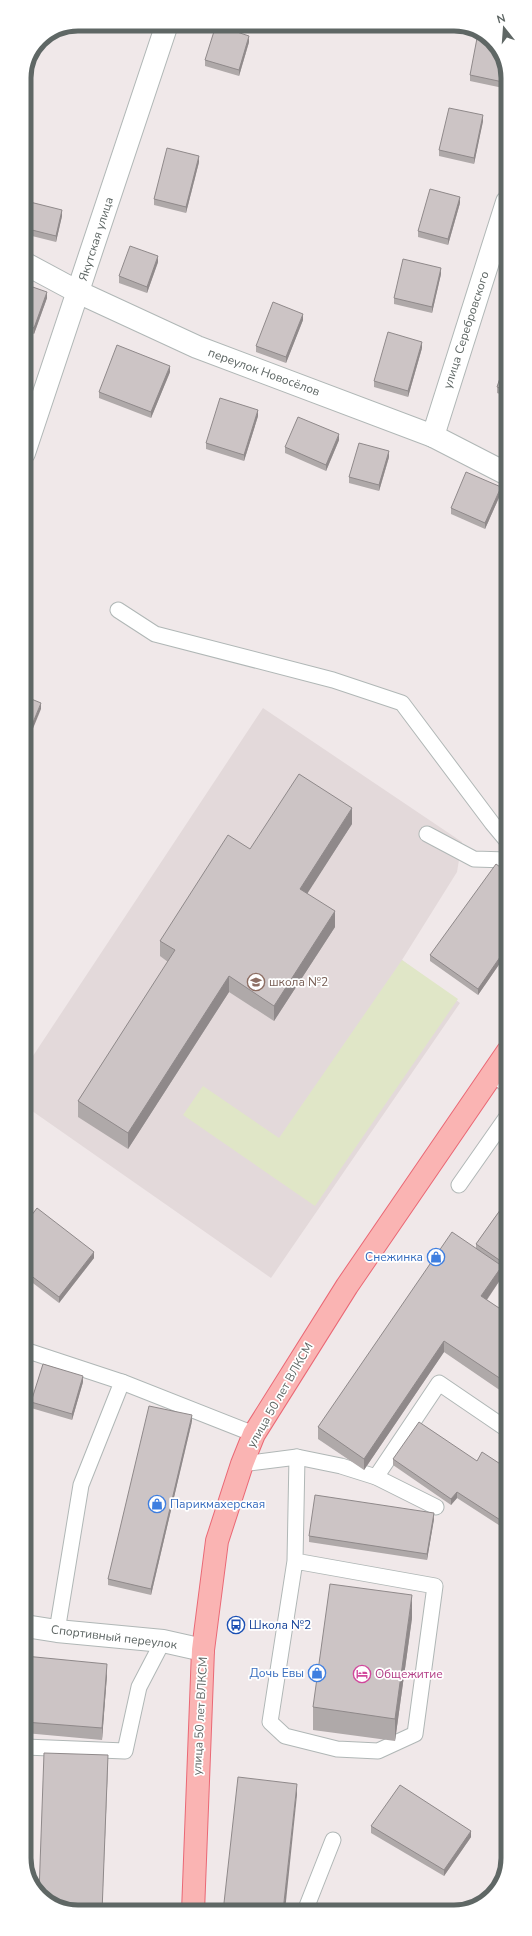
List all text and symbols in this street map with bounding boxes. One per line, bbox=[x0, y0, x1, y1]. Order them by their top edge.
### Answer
north arrow bbox=[484, 8, 524, 48]
text: N bbox=[495, 11, 507, 27]
street label: Якутская улица bbox=[75, 195, 117, 283]
street label: улица Серебровского bbox=[439, 269, 493, 391]
street label: переулок Новосёлов bbox=[206, 344, 322, 400]
school or university icon: школа №2 bbox=[246, 972, 266, 992]
place label: школа №2 bbox=[269, 974, 328, 990]
shop icon: Снежинка bbox=[426, 1247, 446, 1267]
place label: Снежинка bbox=[365, 1249, 423, 1265]
street label: улица 50 лет ВЛКСМ bbox=[243, 1340, 317, 1450]
shop icon: Парикмахерская bbox=[147, 1494, 167, 1514]
place label: Парикмахерская bbox=[170, 1496, 265, 1512]
bus stop icon: Школа №2 bbox=[226, 1615, 246, 1635]
place label: Школа №2 bbox=[249, 1617, 311, 1633]
street label: Спортивный переулок bbox=[50, 1621, 179, 1653]
street label: улица 50 лет ВЛКСМ bbox=[189, 1656, 211, 1776]
shop icon: Дочь Евы bbox=[307, 1663, 327, 1683]
hotel icon: Общежитие bbox=[352, 1664, 372, 1684]
place label: Дочь Евы bbox=[249, 1665, 304, 1681]
place label: Общежитие bbox=[375, 1666, 443, 1682]

